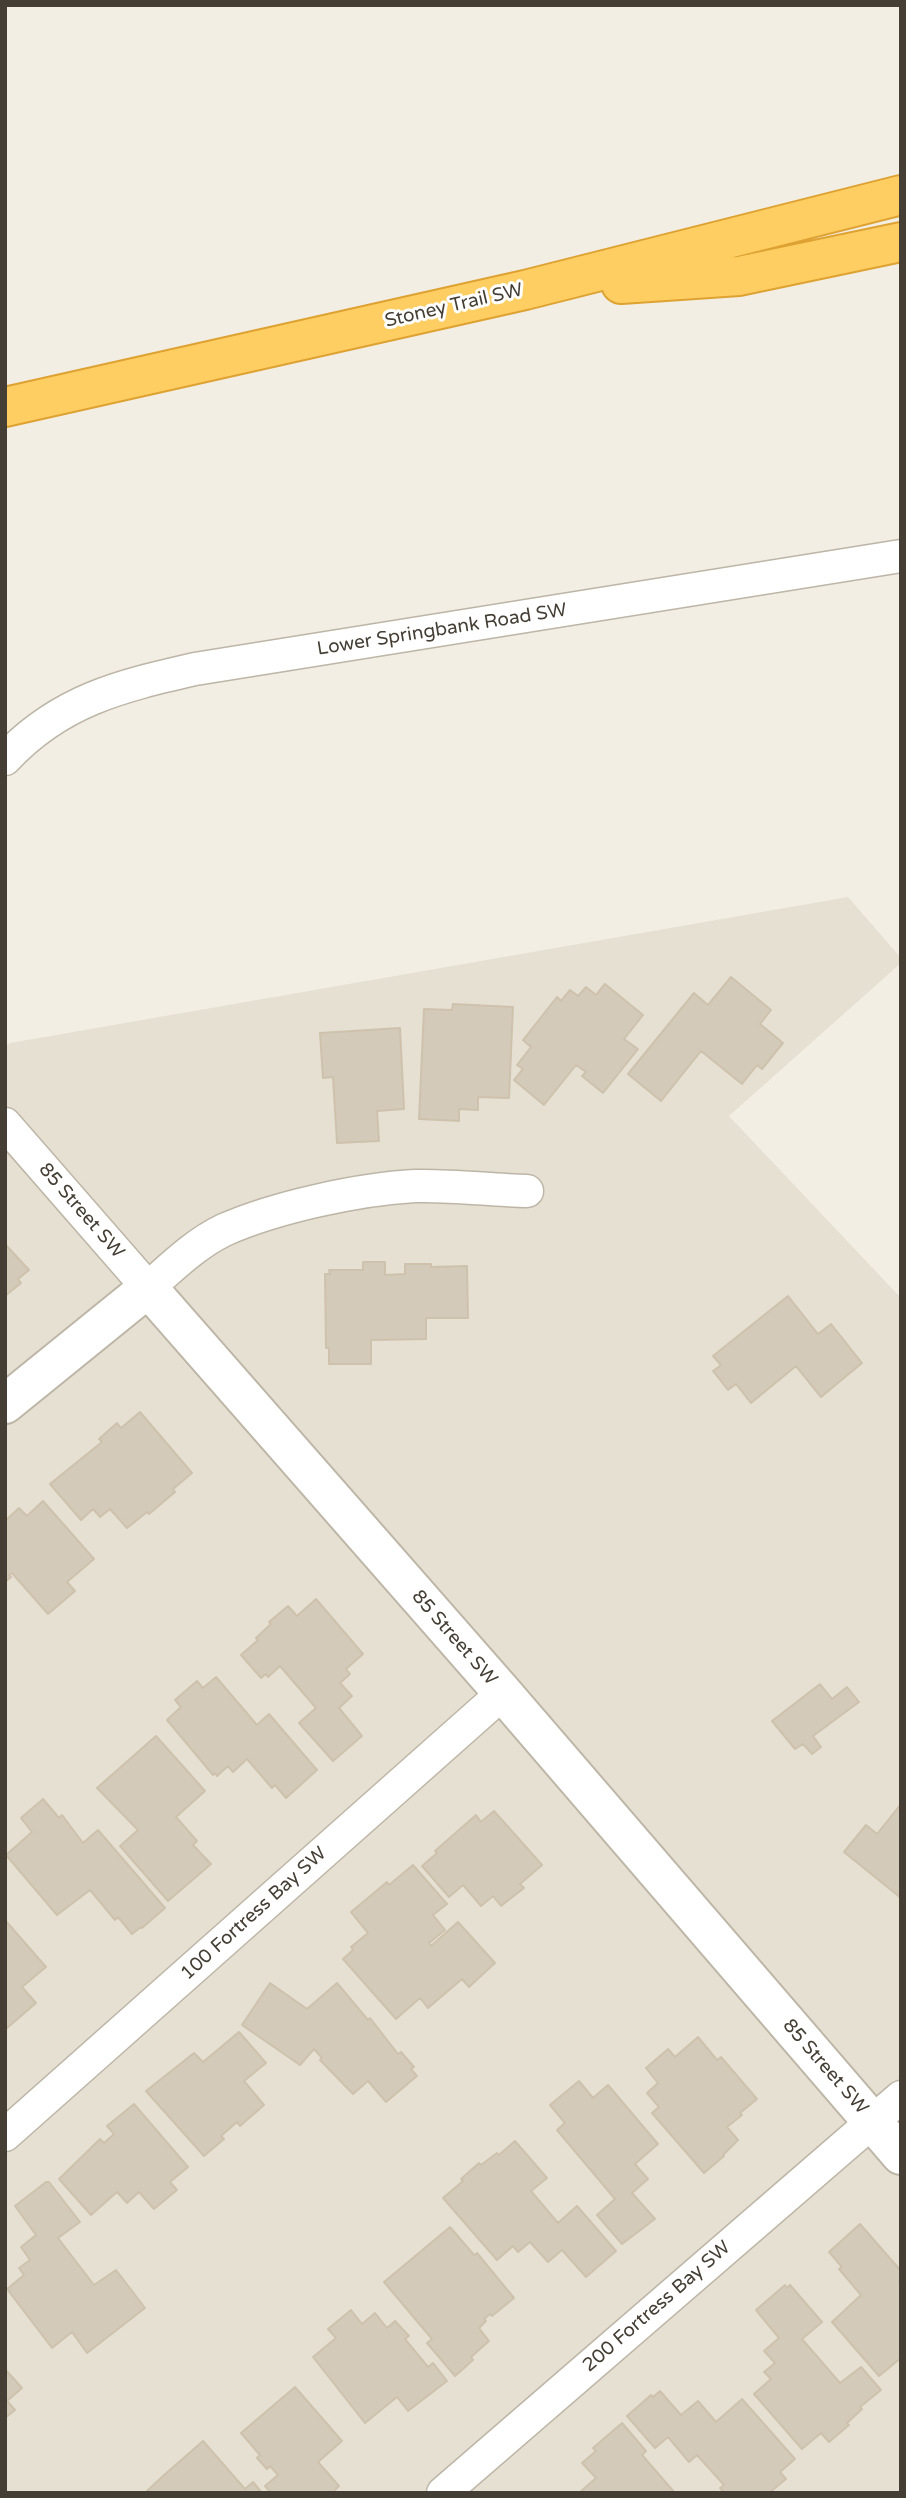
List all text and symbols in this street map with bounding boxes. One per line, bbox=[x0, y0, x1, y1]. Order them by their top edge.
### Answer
street label: Stoney Trail SW bbox=[383, 279, 525, 333]
street label: Lower Springbank Road SW bbox=[316, 599, 568, 661]
street label: 85 Street SW bbox=[33, 1159, 129, 1263]
street label: 85 Street SW bbox=[406, 1586, 502, 1690]
street label: 100 Fortress Bay SW bbox=[176, 1843, 332, 1985]
street label: 85 Street SW bbox=[777, 2015, 873, 2119]
street label: 200 Fortress Bay SW bbox=[578, 2237, 736, 2377]

